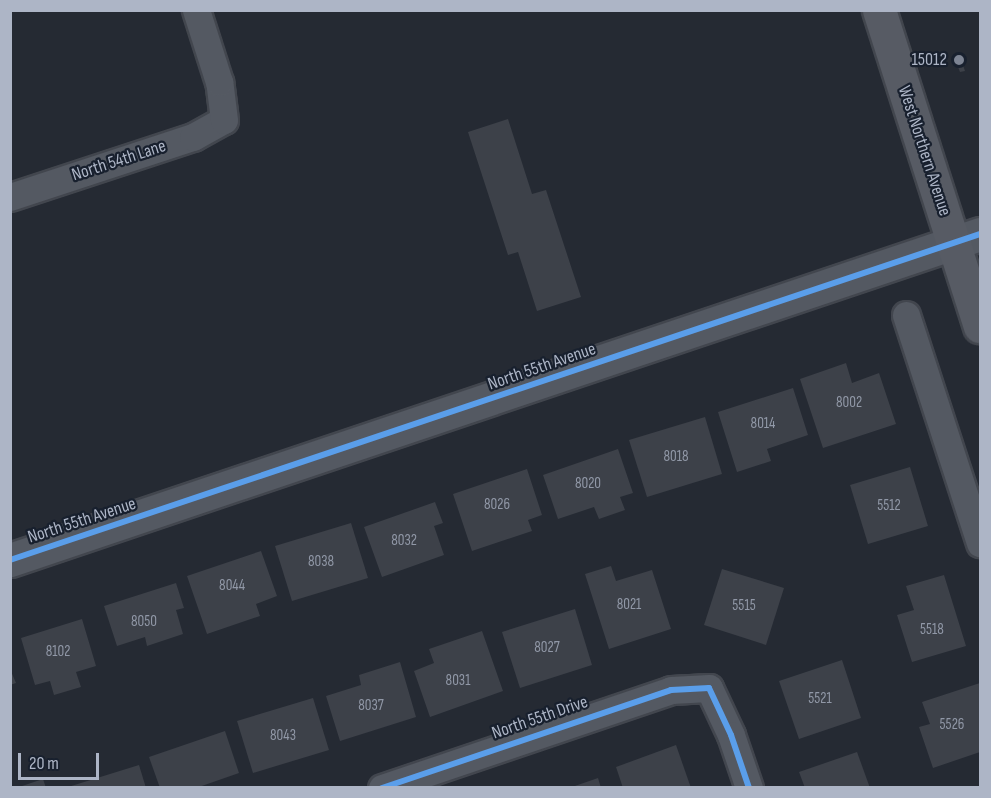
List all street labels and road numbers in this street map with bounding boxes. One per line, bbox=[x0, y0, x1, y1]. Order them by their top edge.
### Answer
street label: West Northern Avenue bbox=[893, 83, 955, 219]
street label: North 54th Lane bbox=[69, 136, 169, 186]
street label: North 55th Avenue bbox=[485, 338, 599, 396]
street label: North 55th Avenue bbox=[25, 493, 139, 549]
street label: North 55th Drive bbox=[489, 692, 591, 744]

